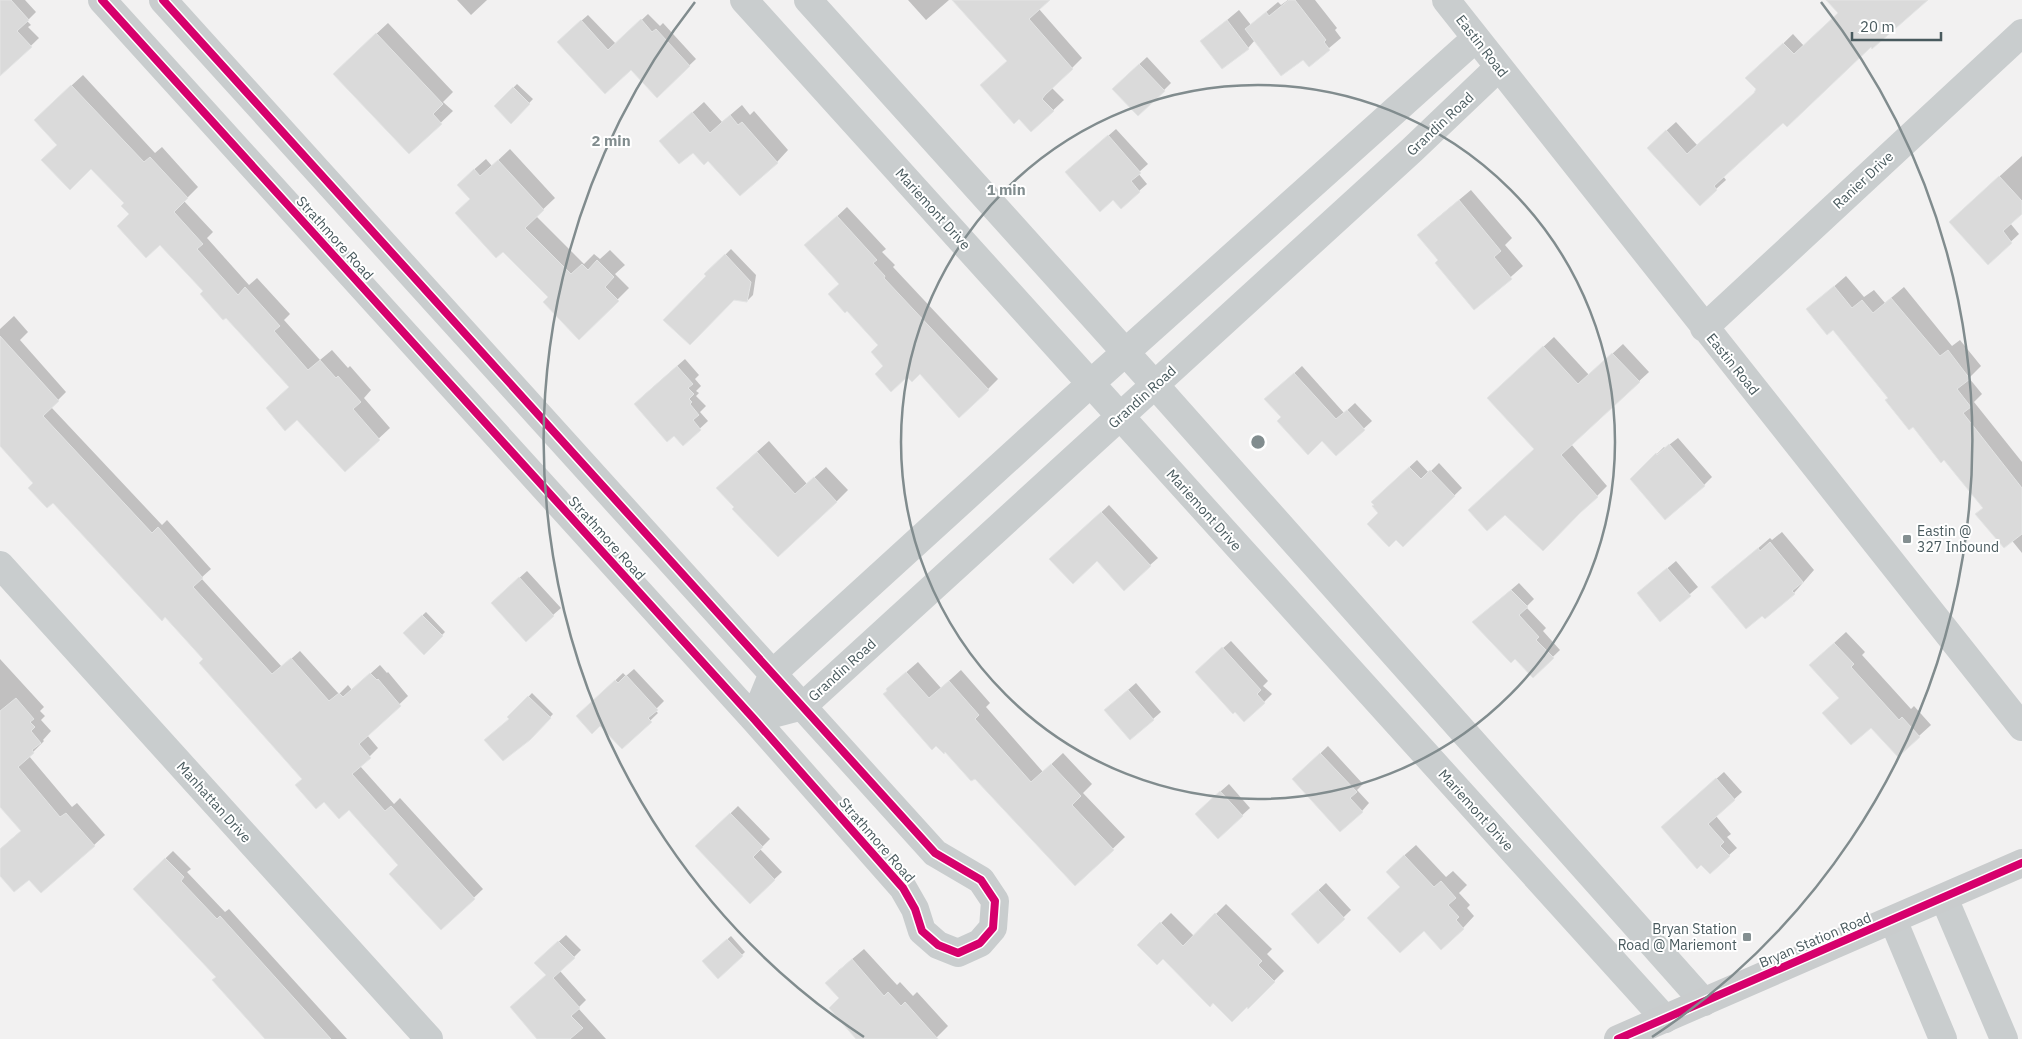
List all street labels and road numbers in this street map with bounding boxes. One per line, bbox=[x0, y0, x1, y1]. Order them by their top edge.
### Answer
street label: Eastin Road bbox=[1452, 11, 1512, 81]
street label: Grandin Road bbox=[1403, 88, 1477, 160]
street label: Ranier Drive bbox=[1829, 147, 1897, 213]
street label: Mariemont Drive bbox=[892, 164, 975, 254]
street label: Strathmore Road bbox=[293, 192, 377, 284]
street label: Eastin Road bbox=[1703, 329, 1763, 399]
street label: Grandin Road bbox=[1104, 362, 1180, 432]
street label: Mariemont Drive bbox=[1163, 465, 1246, 555]
street label: Strathmore Road bbox=[565, 492, 649, 584]
street label: Grandin Road bbox=[804, 635, 880, 705]
street label: Manhattan Drive bbox=[173, 758, 255, 847]
street label: Mariemont Drive bbox=[1435, 765, 1518, 855]
street label: Strathmore Road bbox=[835, 794, 919, 886]
street label: Bryan Station Road bbox=[1756, 908, 1874, 972]

